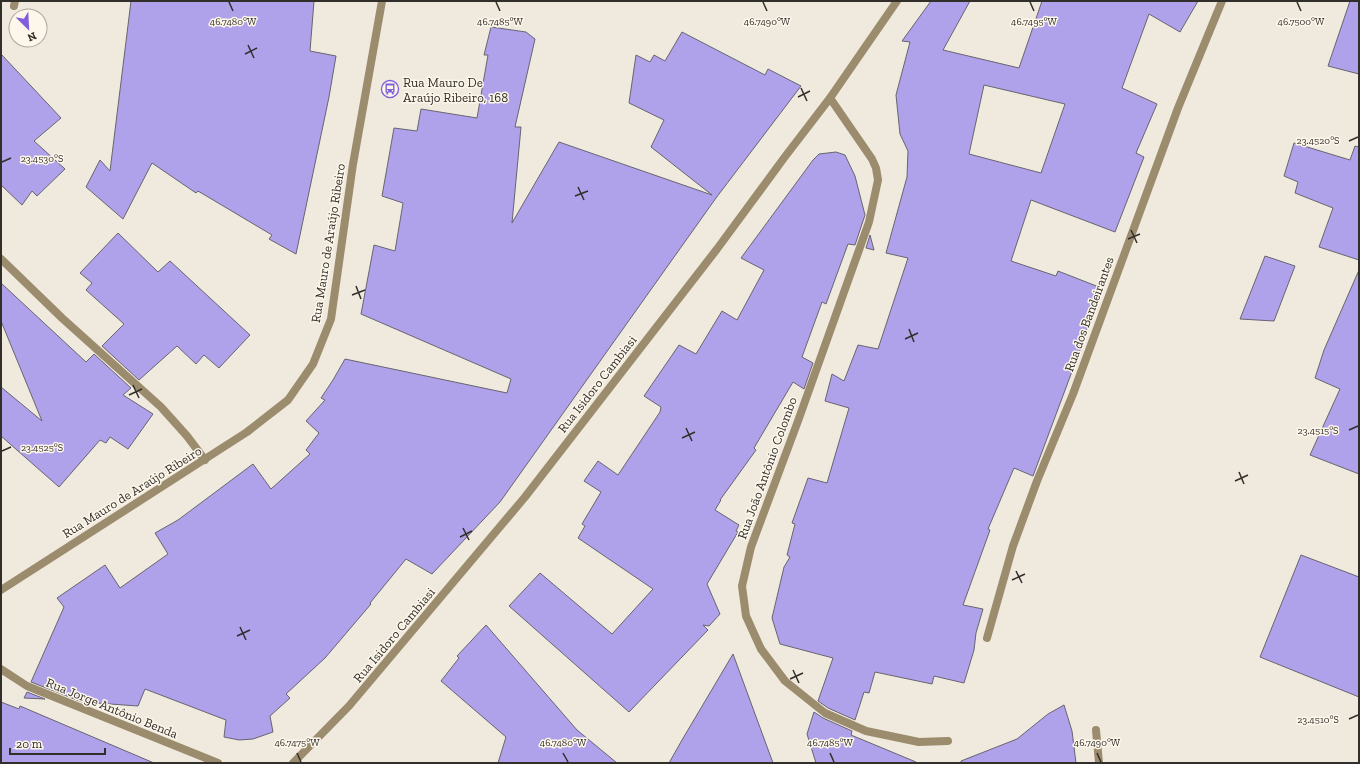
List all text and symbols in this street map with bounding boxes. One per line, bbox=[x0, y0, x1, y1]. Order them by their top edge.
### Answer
north arrow bbox=[8, 8, 48, 48]
text: 46.7480°W bbox=[210, 16, 257, 28]
text: 46.7485°W bbox=[477, 16, 524, 28]
text: 46.7490°W bbox=[744, 16, 791, 28]
text: 46.7495°W bbox=[1011, 16, 1058, 28]
text: 46.7500°W bbox=[1278, 16, 1325, 28]
text: N bbox=[25, 29, 38, 45]
place label: Rua Mauro De Araújo Ribeiro, 168 bbox=[403, 75, 508, 106]
bus stop icon: Rua Mauro De Araújo Ribeiro, 168 bbox=[380, 79, 400, 99]
text: 23.4520°S bbox=[1297, 135, 1339, 147]
text: 23.4530°S bbox=[21, 153, 63, 165]
street label: Rua Mauro de Araújo Ribeiro bbox=[308, 162, 349, 324]
street label: Rua dos Bandeirantes bbox=[1061, 254, 1117, 374]
street label: Rua Isidoro Cambiasi bbox=[554, 332, 640, 435]
street label: Rua João Antônio Colombo bbox=[734, 395, 800, 541]
text: 23.4515°S bbox=[1298, 425, 1338, 437]
text: 23.4525°S bbox=[21, 442, 63, 454]
street label: Rua Mauro de Araújo Ribeiro bbox=[60, 443, 205, 542]
street label: Rua Isidoro Cambiasi bbox=[350, 584, 438, 685]
street label: Rua Jorge Antônio Benda bbox=[44, 675, 181, 742]
text: 23.4510°S bbox=[1297, 714, 1339, 726]
scale bar bbox=[10, 730, 105, 756]
text: 20 m bbox=[16, 737, 43, 751]
text: 46.7475°W bbox=[274, 737, 320, 749]
text: 46.7480°W bbox=[540, 737, 587, 749]
text: 46.7485°W bbox=[807, 737, 854, 749]
text: 46.7490°W bbox=[1074, 737, 1121, 749]

